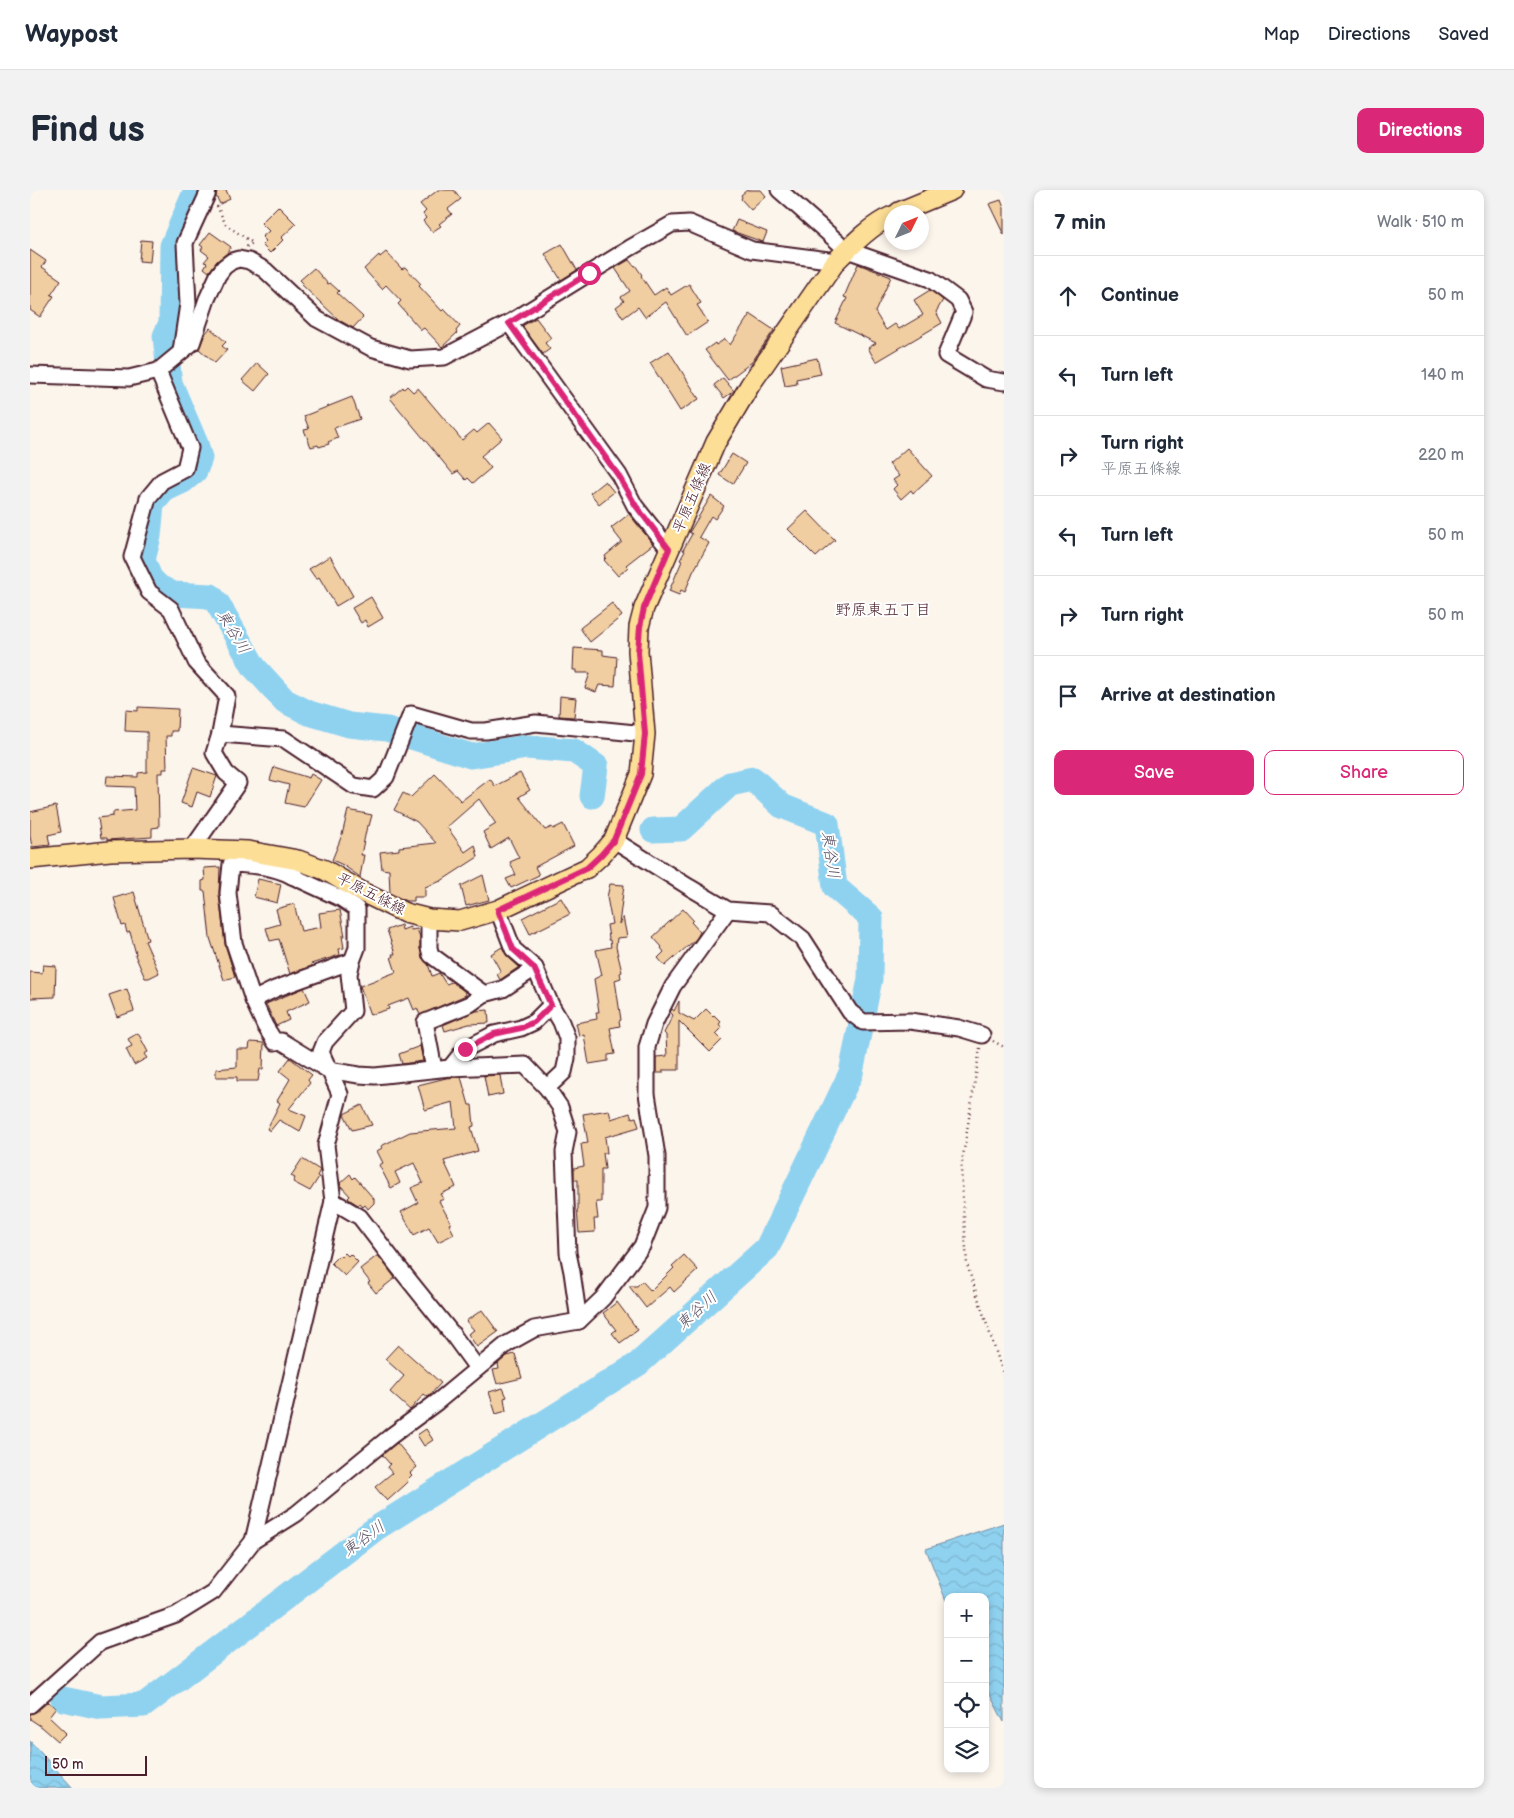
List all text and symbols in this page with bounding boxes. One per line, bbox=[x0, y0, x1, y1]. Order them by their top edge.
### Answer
text: Waypost bbox=[25, 20, 118, 49]
text: Map bbox=[1264, 24, 1300, 45]
text: Directions bbox=[1328, 24, 1410, 45]
text: Saved bbox=[1438, 24, 1489, 45]
button: Directions bbox=[1357, 108, 1484, 153]
text: Find us bbox=[30, 109, 145, 152]
north arrow bbox=[884, 205, 929, 250]
text: 7 min bbox=[1054, 210, 1106, 235]
text: Walk · 510 m bbox=[1377, 213, 1464, 232]
route start bbox=[578, 262, 601, 285]
icon: ahead bbox=[1054, 282, 1082, 310]
text: Continue bbox=[1101, 284, 1179, 307]
text: 50 m bbox=[1428, 286, 1464, 305]
icon: left bbox=[1054, 362, 1082, 390]
text: Turn left bbox=[1101, 364, 1173, 387]
text: 140 m bbox=[1421, 366, 1464, 385]
text: Turn right bbox=[1101, 432, 1184, 455]
icon: right bbox=[1054, 442, 1082, 470]
text: 220 m bbox=[1418, 446, 1464, 465]
street label: 平原五條線 bbox=[669, 460, 715, 536]
text: 平原五條線 bbox=[1101, 460, 1181, 479]
icon: left bbox=[1054, 522, 1082, 550]
text: Turn left bbox=[1101, 524, 1173, 547]
text: 50 m bbox=[1428, 526, 1464, 545]
district label: 野原東五丁目 bbox=[835, 601, 931, 620]
icon: right bbox=[1054, 602, 1082, 630]
text: Turn right bbox=[1101, 604, 1184, 627]
text: 50 m bbox=[1428, 606, 1464, 625]
water label: 東谷川 bbox=[212, 607, 254, 657]
icon: arrive bbox=[1054, 682, 1082, 710]
text: Arrive at destination bbox=[1101, 684, 1276, 707]
button: Save bbox=[1054, 750, 1254, 795]
button: Share bbox=[1264, 750, 1464, 795]
water label: 東谷川 bbox=[817, 830, 843, 880]
street label: 平原五條線 bbox=[333, 869, 409, 919]
route end bbox=[454, 1038, 477, 1061]
water label: 東谷川 bbox=[673, 1288, 721, 1334]
water label: 東谷川 bbox=[339, 1517, 389, 1561]
map controls bbox=[944, 1593, 989, 1773]
button: + bbox=[944, 1593, 989, 1638]
button: − bbox=[944, 1638, 989, 1683]
button: locate bbox=[944, 1683, 989, 1728]
button: layers bbox=[944, 1728, 989, 1773]
scale bar bbox=[45, 1753, 148, 1776]
text: 50 m bbox=[52, 1756, 84, 1773]

